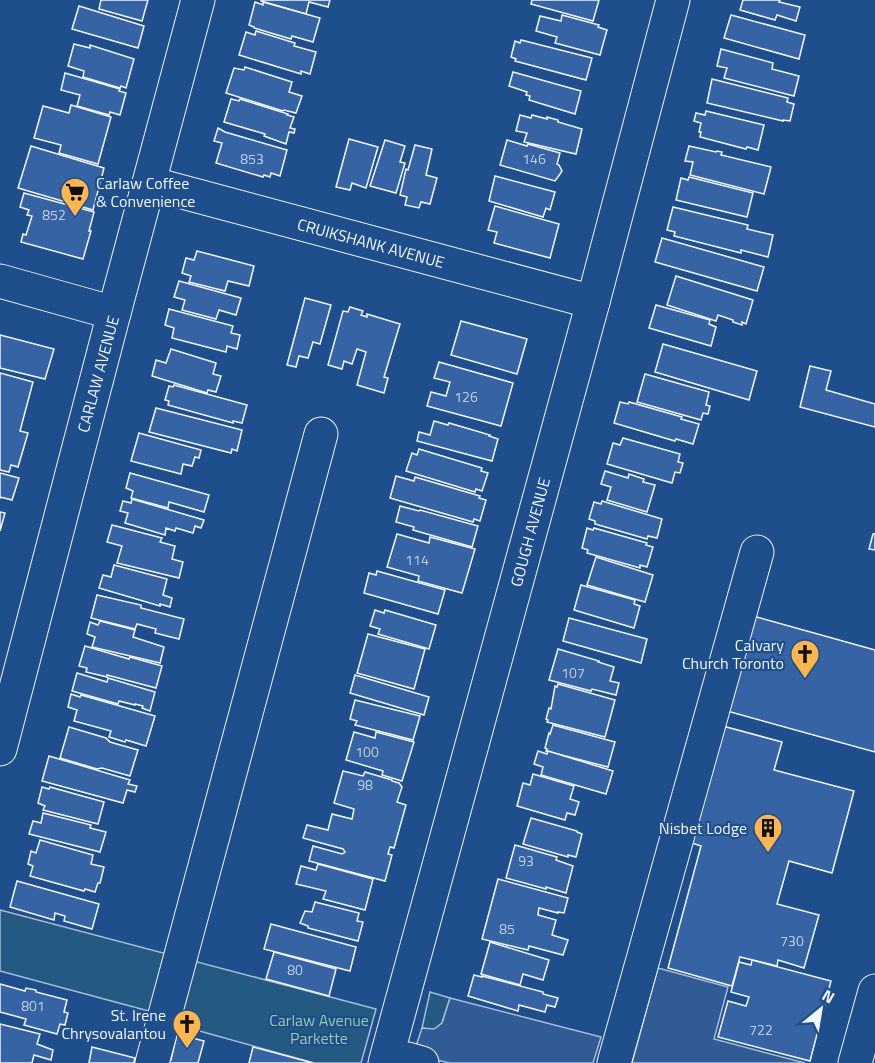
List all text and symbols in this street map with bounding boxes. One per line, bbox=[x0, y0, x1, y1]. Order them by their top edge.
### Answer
house number: 853 bbox=[240, 148, 264, 169]
house number: 146 bbox=[522, 148, 546, 169]
place label: Carlaw Coffee & Convenience bbox=[96, 171, 195, 213]
supermarket icon: Carlaw Coffee & Convenience bbox=[59, 176, 91, 218]
house number: 852 bbox=[42, 204, 66, 225]
street label: CRUIKSHANK AVENUE bbox=[295, 212, 447, 274]
street label: CARLAW AVENUE bbox=[71, 313, 125, 435]
house number: 126 bbox=[454, 386, 478, 407]
street label: GOUGH AVENUE bbox=[504, 475, 556, 589]
house number: 114 bbox=[405, 549, 429, 570]
place label: Calvary Church Toronto bbox=[682, 633, 784, 675]
church icon: Calvary Church Toronto bbox=[789, 638, 821, 680]
house number: 107 bbox=[561, 662, 585, 683]
house number: 100 bbox=[355, 741, 379, 762]
house number: 98 bbox=[357, 774, 373, 795]
building icon: Nisbet Lodge bbox=[752, 812, 784, 854]
place label: Nisbet Lodge bbox=[659, 816, 747, 840]
house number: 93 bbox=[518, 850, 534, 871]
house number: 85 bbox=[499, 918, 515, 939]
house number: 730 bbox=[780, 930, 804, 951]
house number: 80 bbox=[287, 959, 303, 980]
north arrow bbox=[791, 979, 851, 1039]
text: N bbox=[818, 983, 839, 1009]
house number: 801 bbox=[21, 995, 45, 1016]
place label: St. Irene Chrysovalantou bbox=[61, 1003, 166, 1045]
church icon: St. Irene Chrysovalantou bbox=[171, 1008, 203, 1050]
park label: Carlaw Avenue Parkette bbox=[269, 1008, 369, 1050]
house number: 722 bbox=[749, 1019, 773, 1040]

